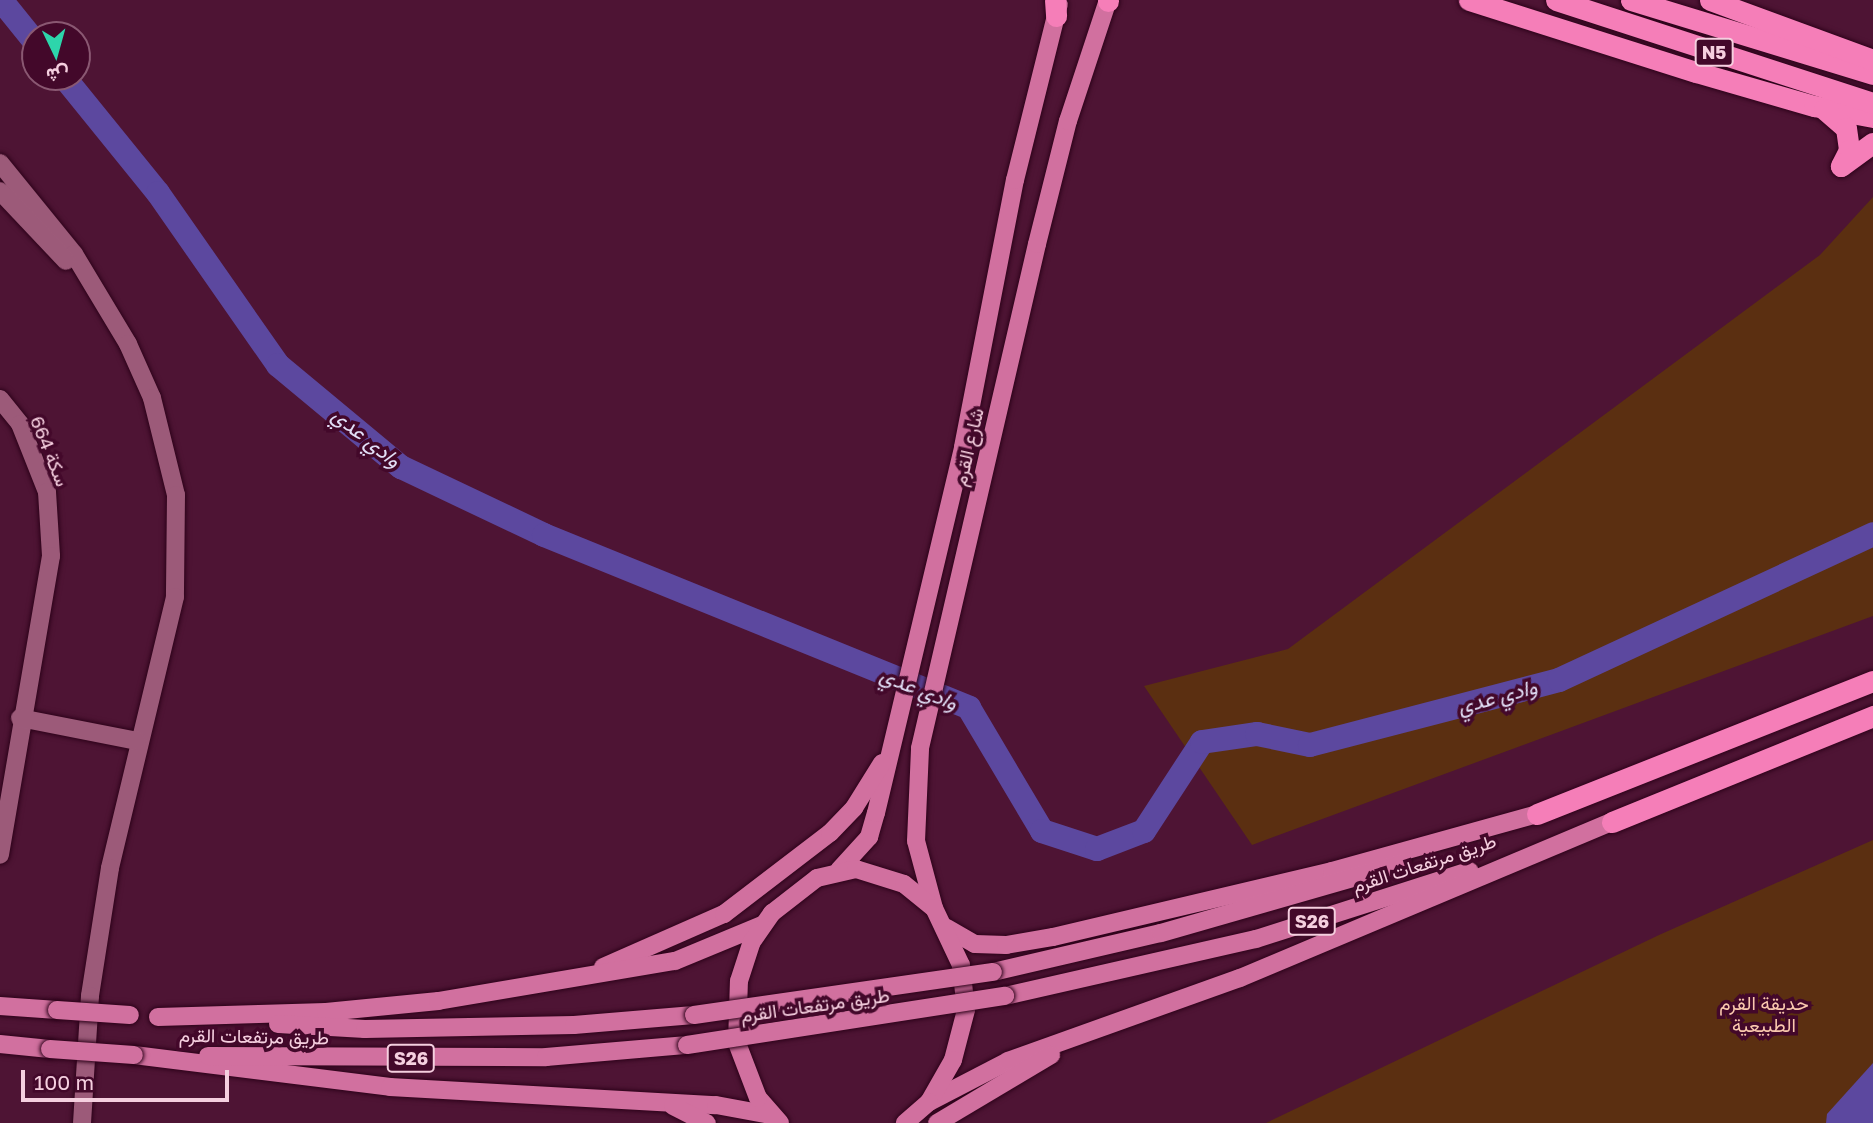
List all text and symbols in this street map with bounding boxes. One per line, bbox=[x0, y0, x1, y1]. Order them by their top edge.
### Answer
north arrow bbox=[21, 21, 91, 91]
road number: N5 bbox=[1693, 38, 1735, 66]
text: ش bbox=[45, 63, 70, 88]
water label: وادي عدي bbox=[327, 402, 407, 472]
street label: شارع القرم bbox=[948, 406, 988, 488]
street label: سكة 664 bbox=[26, 412, 74, 490]
water label: وادي عدي bbox=[877, 661, 961, 715]
water label: وادي عدي bbox=[1454, 673, 1540, 719]
street label: طريق مرتفعات القرم bbox=[1349, 829, 1499, 897]
road number: S26 bbox=[1288, 906, 1336, 936]
street label: طريق مرتفعات القرم bbox=[739, 983, 891, 1027]
park label: حديقة القرم الطبيعية bbox=[1719, 992, 1809, 1036]
street label: طريق مرتفعات القرم bbox=[179, 1023, 329, 1049]
road number: S26 bbox=[386, 1044, 436, 1072]
scale bar bbox=[24, 1056, 233, 1100]
text: 100 m bbox=[34, 1069, 94, 1095]

